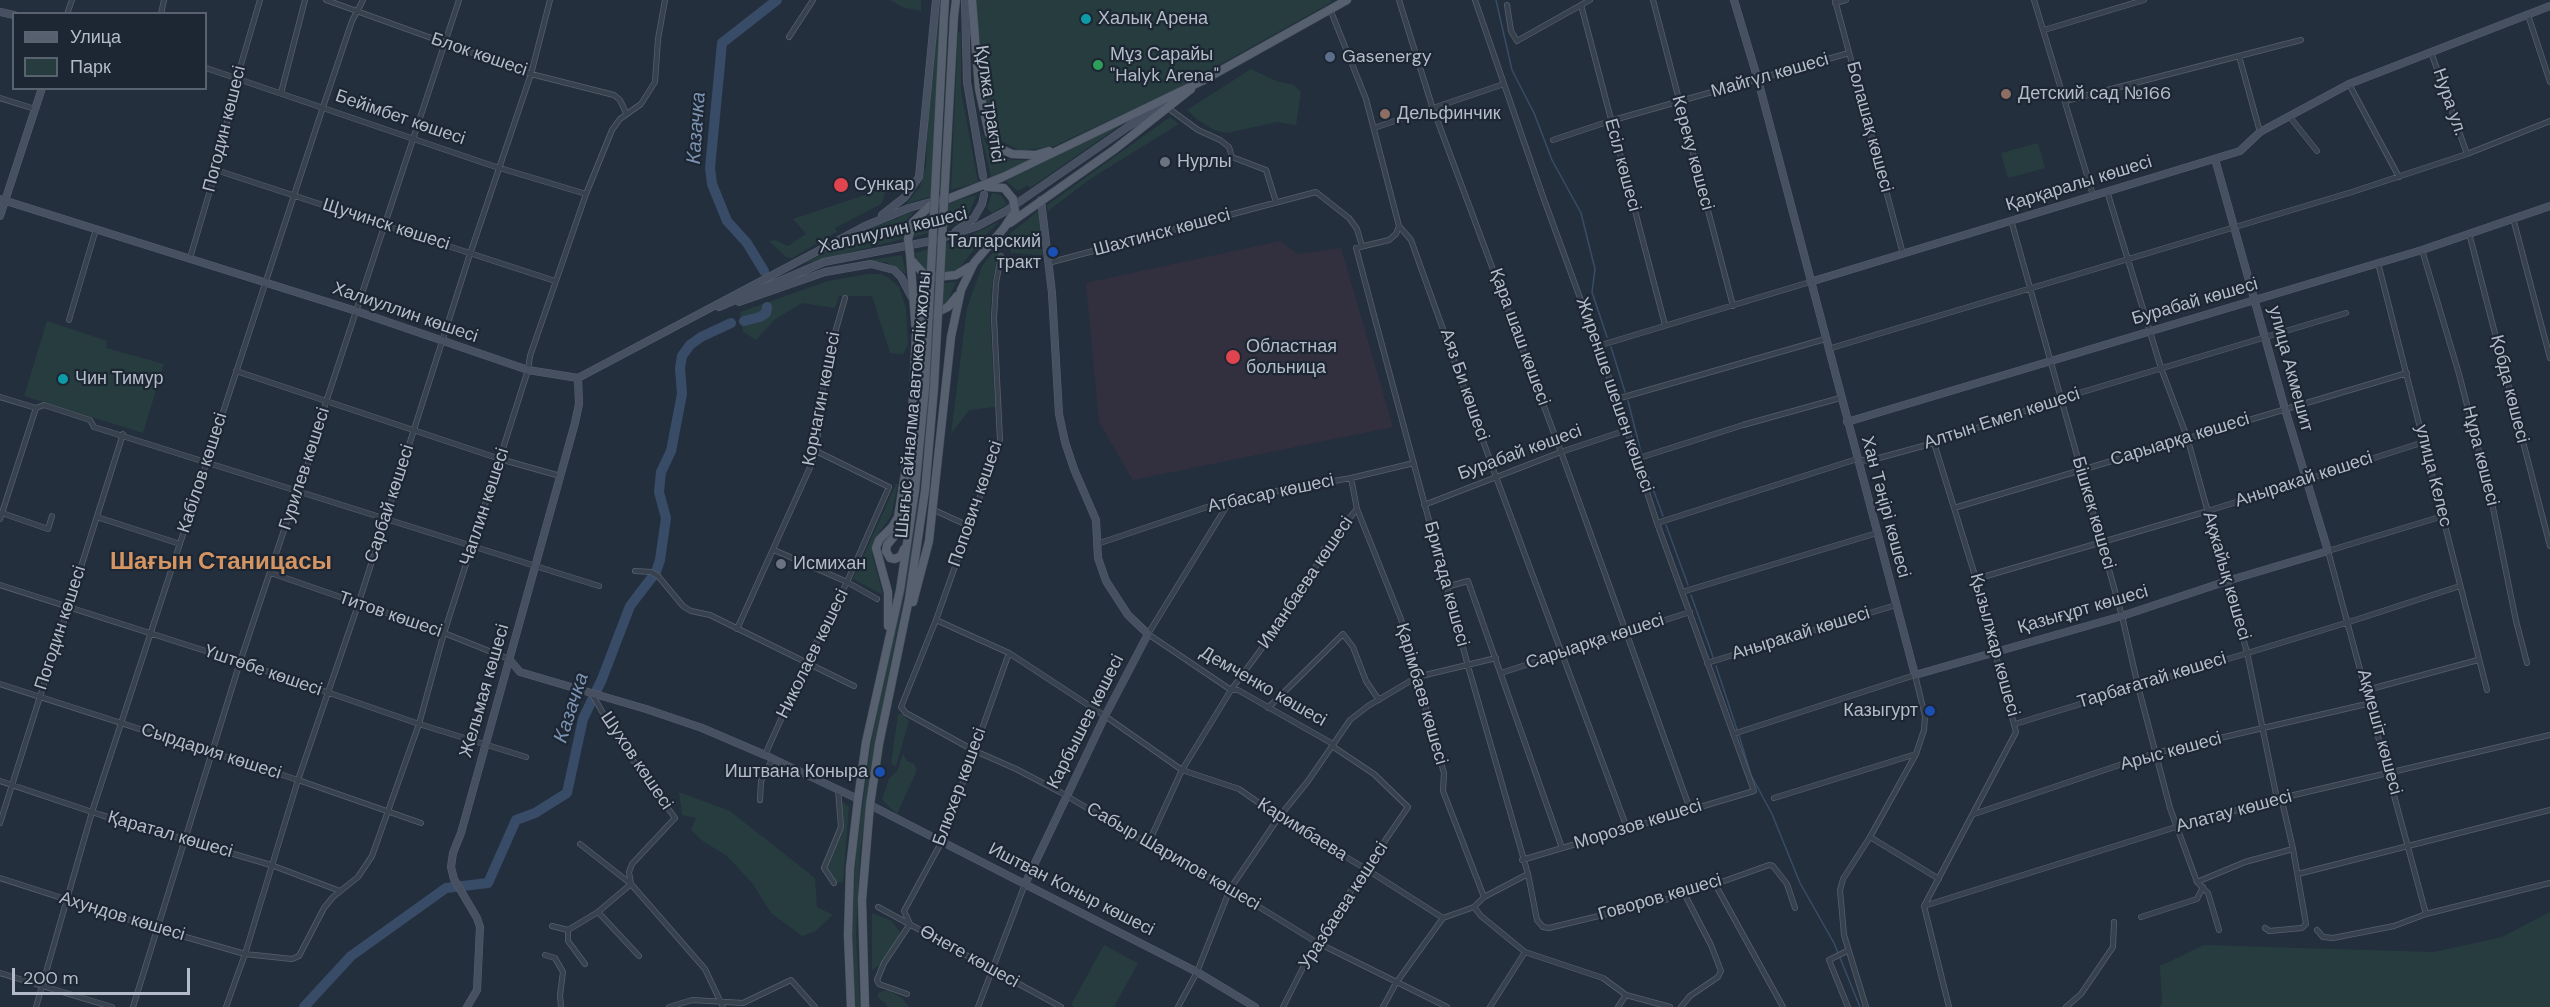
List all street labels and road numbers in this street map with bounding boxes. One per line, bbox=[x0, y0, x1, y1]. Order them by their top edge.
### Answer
street label: Блок көшесі bbox=[428, 28, 530, 82]
street label: Құлжа трактісі bbox=[970, 44, 1008, 164]
street label: Майгүл көшесі bbox=[1709, 49, 1831, 103]
street label: Болашақ көшесі bbox=[1841, 59, 1897, 195]
street label: Погодин көшесі bbox=[199, 64, 251, 194]
street label: Нура ул. bbox=[2428, 66, 2470, 138]
street label: Бейімбет көшесі bbox=[332, 86, 468, 150]
street label: Кереку көшесі bbox=[1666, 93, 1718, 213]
street label: Есіл көшесі bbox=[1599, 116, 1645, 214]
street label: Қарқаралы көшесі bbox=[2003, 151, 2155, 217]
street label: Щучинск көшесі bbox=[320, 194, 452, 256]
street label: Халлиулин көшесі bbox=[816, 203, 970, 259]
street label: Шахтинск көшесі bbox=[1091, 204, 1233, 262]
street label: Қара шаш көшесі bbox=[1484, 265, 1554, 409]
street label: Шығыс айналма автокөлік жолы bbox=[892, 271, 936, 539]
street label: Бурабай көшесі bbox=[2129, 274, 2261, 330]
street label: Халиуллин көшесі bbox=[329, 278, 481, 348]
street label: Жиренше шешен көшесі bbox=[1570, 295, 1658, 495]
street label: улица Акмешит bbox=[2263, 304, 2317, 434]
street label: Аяз Би көшесі bbox=[1435, 326, 1493, 444]
street label: Корчагин көшесі bbox=[798, 330, 846, 468]
street label: Қобда көшесі bbox=[2485, 333, 2533, 445]
street label: Алтын Емел көшесі bbox=[1921, 384, 2083, 454]
street label: Нұра көшесі bbox=[2457, 404, 2503, 508]
street label: Гурилев көшесі bbox=[275, 405, 335, 533]
street label: Сарыарқа көшесі bbox=[2108, 409, 2252, 471]
street label: Кабілов көшесі bbox=[173, 410, 233, 536]
street label: Бурабай көшесі bbox=[1455, 421, 1585, 485]
street label: улица Келеc bbox=[2410, 422, 2456, 530]
street label: Хан Тәңірі көшесі bbox=[1856, 434, 1914, 580]
street label: Попович көшесі bbox=[944, 438, 1008, 570]
street label: Сарбай көшесі bbox=[361, 442, 419, 566]
street label: Чаплин көшесі bbox=[456, 445, 514, 569]
street label: Аныракай көшесі bbox=[2232, 448, 2376, 512]
street label: Бішкек көшесі bbox=[2067, 454, 2119, 572]
street label: Атбасар көшесі bbox=[1206, 470, 1336, 518]
street label: Ақжайық көшесі bbox=[2197, 509, 2255, 643]
street label: Иманбаева көшесі bbox=[1254, 513, 1358, 653]
street label: Бригада көшесі bbox=[1419, 519, 1473, 649]
street label: Погодин көшесі bbox=[31, 563, 91, 693]
street label: Қызылжар көшесі bbox=[1965, 571, 2023, 719]
street label: Қазығұрт көшесі bbox=[2015, 581, 2151, 639]
street label: Николаев көшесі bbox=[772, 586, 854, 722]
street label: Титов көшесі bbox=[335, 587, 445, 643]
street label: Аныракай көшесі bbox=[1729, 603, 1873, 665]
street label: Сарыарқа көшесі bbox=[1523, 609, 1667, 675]
street label: Қарімбаев көшесі bbox=[1390, 621, 1452, 767]
street label: Жельмая көшесі bbox=[456, 622, 514, 760]
street label: Үштөбе көшесі bbox=[201, 641, 325, 701]
street label: Демченко көшесі bbox=[1196, 642, 1330, 732]
street label: Тарбағатай көшесі bbox=[2075, 648, 2229, 714]
street label: Карбышев көшесі bbox=[1043, 651, 1129, 793]
street label: Ақмешіт көшесі bbox=[2352, 667, 2406, 797]
street label: Шухов көшесі bbox=[595, 708, 677, 814]
street label: Сырдария көшесі bbox=[138, 719, 284, 785]
street label: Блюхер көшесі bbox=[929, 725, 991, 849]
street label: Арыс көшесі bbox=[2118, 728, 2224, 776]
street label: Алатау көшесі bbox=[2174, 786, 2294, 838]
street label: Каримбаева bbox=[1253, 794, 1351, 866]
street label: Морозов көшесі bbox=[1571, 795, 1705, 855]
street label: Сабыр Шарипов көшесі bbox=[1082, 798, 1264, 916]
street label: Қаратал көшесі bbox=[105, 807, 235, 863]
street label: Уразбаева көшесі bbox=[1295, 838, 1393, 974]
street label: Иштван Коныр көшесі bbox=[984, 839, 1158, 941]
street label: Говоров көшесі bbox=[1596, 870, 1724, 926]
street label: Ахундов көшесі bbox=[57, 888, 187, 946]
street label: Өнеге көшесі bbox=[916, 921, 1022, 993]

